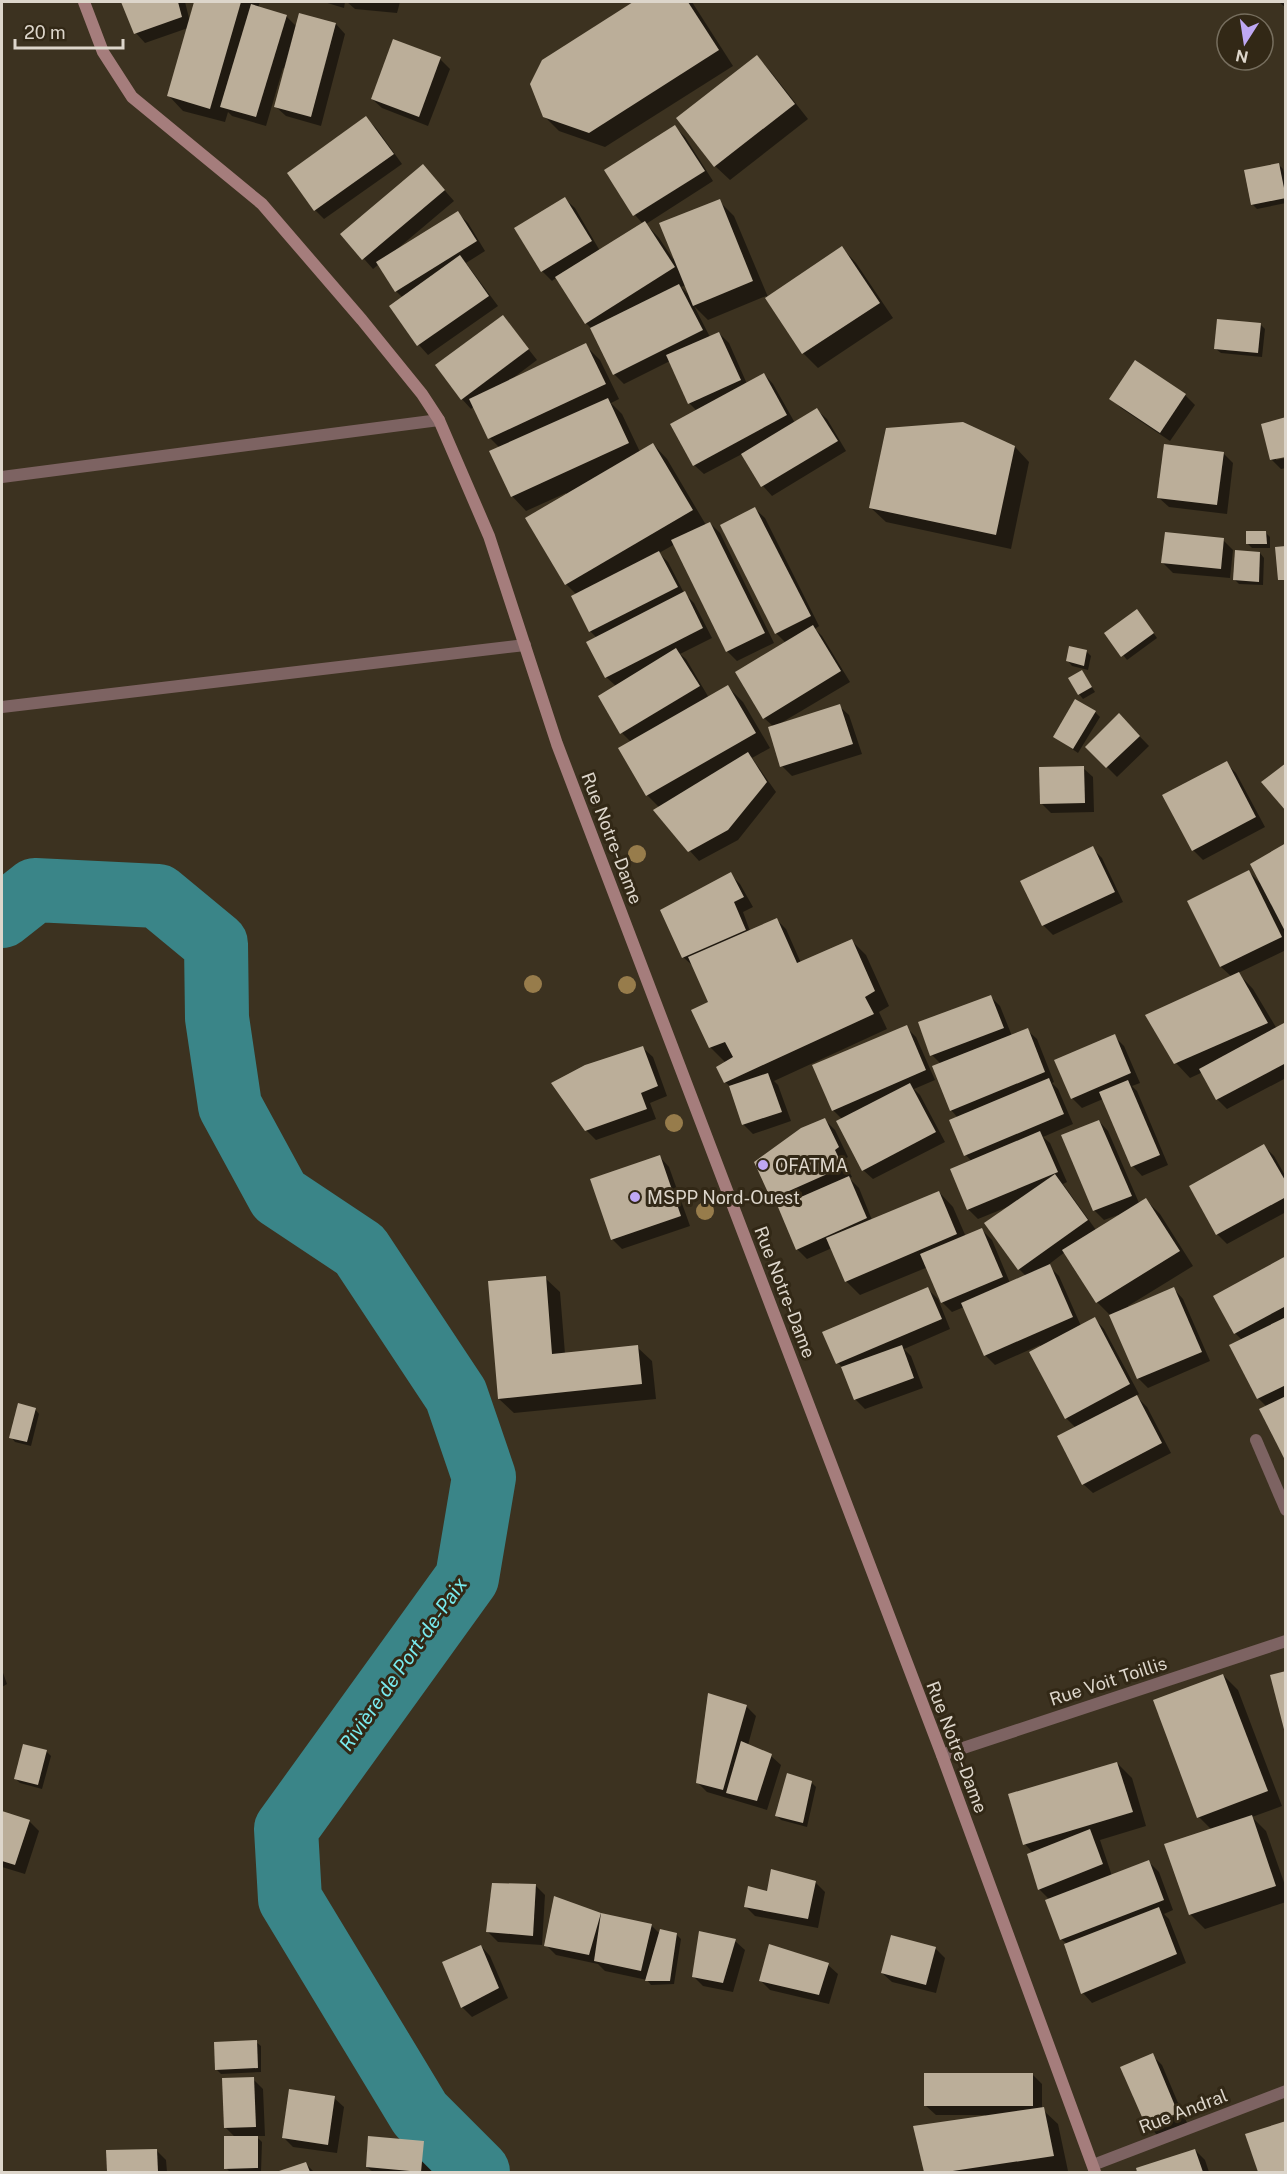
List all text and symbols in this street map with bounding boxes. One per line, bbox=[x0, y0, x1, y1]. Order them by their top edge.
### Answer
scale bar bbox=[15, 12, 123, 50]
north arrow bbox=[1215, 12, 1275, 72]
text: 20 m bbox=[24, 22, 66, 43]
text: N bbox=[1234, 46, 1250, 67]
street label: Rue Notre-Dame bbox=[577, 769, 647, 907]
place label: OFATMA bbox=[775, 1155, 849, 1176]
marker: OFATMA bbox=[756, 1158, 770, 1172]
place label: MSPP Nord-Ouest bbox=[647, 1187, 800, 1208]
marker: MSPP Nord-Ouest bbox=[628, 1190, 642, 1204]
street label: Rue Notre-Dame bbox=[750, 1223, 820, 1361]
water label: Rivière de Port-de-Paix bbox=[334, 1573, 472, 1755]
street label: Rue Voit Toillis bbox=[1047, 1652, 1169, 1710]
street label: Rue Notre-Dame bbox=[922, 1678, 992, 1816]
street label: Rue Andral bbox=[1136, 2085, 1230, 2137]

